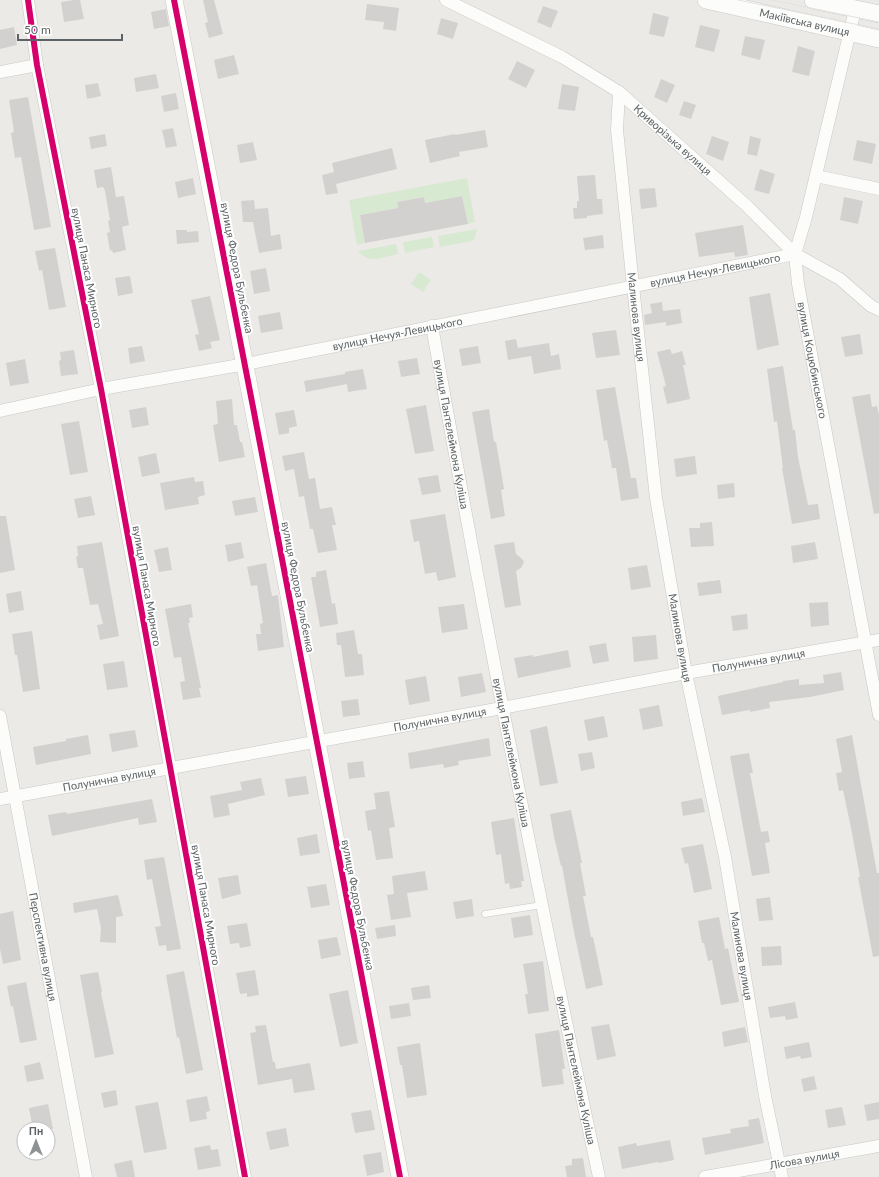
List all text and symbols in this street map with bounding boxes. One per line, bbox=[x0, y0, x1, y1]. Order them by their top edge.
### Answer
street label: Макіївська вулиця bbox=[758, 5, 851, 38]
scale bar bbox=[18, 16, 122, 42]
text: 50 m bbox=[24, 22, 51, 37]
street label: Криворізька вулиця bbox=[631, 101, 715, 178]
street label: вулиця Федора Бульбенка bbox=[218, 201, 257, 334]
street label: вулиця Панаса Мирного bbox=[69, 207, 106, 329]
street label: вулиця Нечуя-Левицького bbox=[649, 250, 781, 289]
street label: Малинова вулиця bbox=[626, 272, 648, 362]
street label: вулиця Коцюбинського bbox=[795, 301, 830, 420]
street label: вулиця Нечуя-Левицького bbox=[331, 314, 463, 353]
street label: вулиця Пантелеймона Куліша bbox=[432, 358, 472, 510]
street label: вулиця Федора Бульбенка bbox=[279, 520, 318, 653]
street label: вулиця Панаса Мирного bbox=[130, 525, 165, 647]
street label: Малинова вулиця bbox=[666, 592, 695, 683]
street label: Полунична вулиця bbox=[711, 646, 806, 674]
street label: вулиця Пантелеймона Куліша bbox=[491, 677, 533, 828]
street label: Полунична вулиця bbox=[392, 704, 487, 734]
street label: Полунична вулиця bbox=[62, 764, 157, 794]
street label: вулиця Федора Бульбенка bbox=[339, 838, 378, 971]
street label: вулиця Панаса Мирного bbox=[189, 844, 224, 966]
street label: Перспективна вулиця bbox=[27, 892, 60, 1002]
street label: Малинова вулиця bbox=[728, 910, 756, 1001]
street label: вулиця Пантелеймона Куліша bbox=[555, 994, 599, 1146]
north arrow bbox=[16, 1121, 56, 1161]
text: Пн bbox=[29, 1124, 43, 1137]
street label: Лісова вулиця bbox=[767, 1146, 840, 1172]

